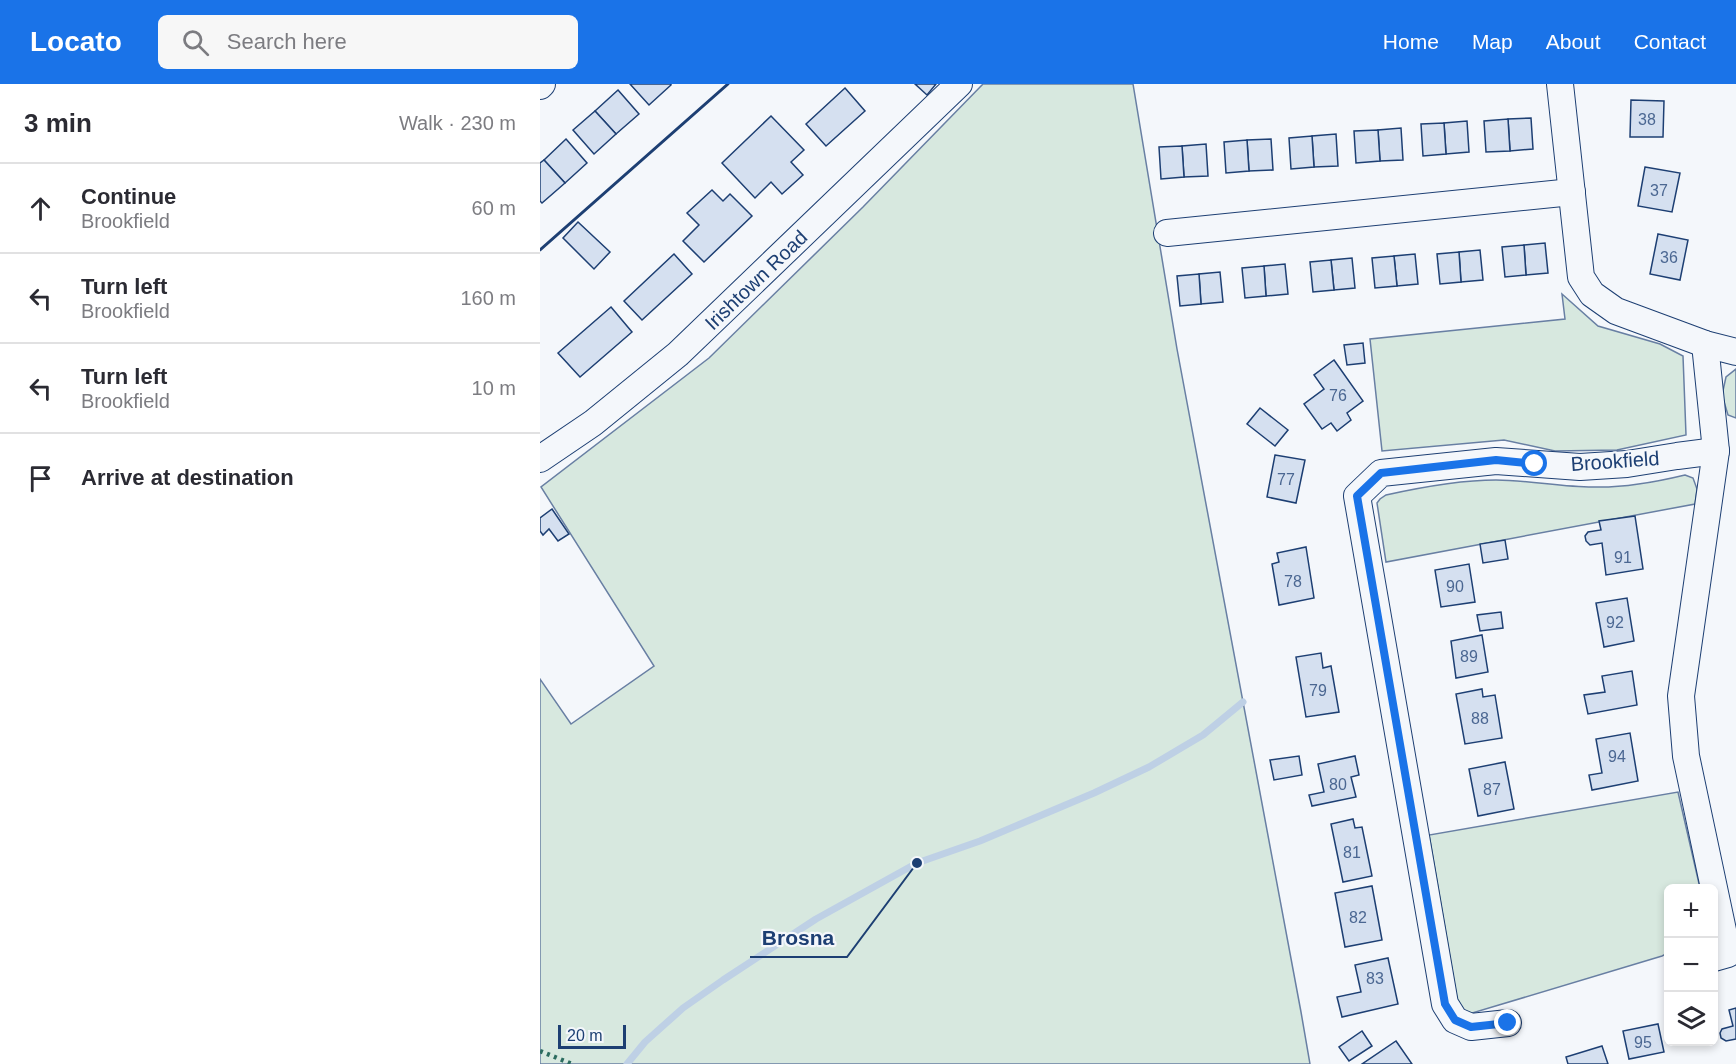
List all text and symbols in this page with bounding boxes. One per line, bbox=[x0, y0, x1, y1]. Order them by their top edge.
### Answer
search box bbox=[158, 15, 578, 69]
text: Locato bbox=[30, 26, 122, 57]
icon: search bbox=[179, 26, 212, 59]
text: Search here bbox=[227, 29, 347, 54]
text: Home bbox=[1383, 30, 1439, 53]
text: Map bbox=[1472, 30, 1513, 53]
text: About bbox=[1546, 30, 1601, 53]
text: Contact bbox=[1634, 30, 1706, 53]
text: 3 min bbox=[24, 108, 92, 138]
house number: 38 bbox=[1638, 111, 1656, 128]
text: Walk · 230 m bbox=[399, 112, 516, 134]
house number: 37 bbox=[1650, 182, 1668, 199]
text: Continue bbox=[81, 184, 176, 209]
icon: ahead bbox=[24, 192, 57, 225]
text: 60 m bbox=[472, 197, 516, 219]
text: Brookfield bbox=[81, 210, 170, 232]
street label: Irishtown Road bbox=[700, 226, 812, 334]
house number: 36 bbox=[1660, 249, 1678, 266]
text: Turn left bbox=[81, 274, 167, 299]
icon: left bbox=[24, 282, 57, 315]
text: 160 m bbox=[460, 287, 516, 309]
text: Brookfield bbox=[81, 300, 170, 322]
text: Turn left bbox=[81, 364, 167, 389]
icon: left bbox=[24, 372, 57, 405]
text: 10 m bbox=[472, 377, 516, 399]
house number: 76 bbox=[1329, 387, 1347, 404]
text: Brookfield bbox=[81, 390, 170, 412]
street label: Brookfield bbox=[1570, 447, 1660, 475]
route start bbox=[1521, 450, 1547, 476]
icon: arrive bbox=[24, 462, 57, 495]
text: Arrive at destination bbox=[81, 465, 294, 490]
house number: 77 bbox=[1277, 471, 1295, 488]
house number: 91 bbox=[1614, 549, 1632, 566]
house number: 78 bbox=[1284, 573, 1302, 590]
house number: 90 bbox=[1446, 578, 1464, 595]
house number: 92 bbox=[1606, 614, 1624, 631]
house number: 89 bbox=[1460, 648, 1478, 665]
house number: 79 bbox=[1309, 682, 1327, 699]
house number: 88 bbox=[1471, 710, 1489, 727]
house number: 94 bbox=[1608, 748, 1626, 765]
house number: 80 bbox=[1329, 776, 1347, 793]
house number: 87 bbox=[1483, 781, 1501, 798]
house number: 81 bbox=[1343, 844, 1361, 861]
map controls bbox=[1664, 884, 1718, 1046]
button: + bbox=[1664, 884, 1718, 938]
house number: 82 bbox=[1349, 909, 1367, 926]
callout: Brosna bbox=[750, 918, 847, 957]
text: Brosna bbox=[762, 926, 834, 949]
button: − bbox=[1664, 938, 1718, 992]
house number: 83 bbox=[1366, 970, 1384, 987]
button: layers bbox=[1664, 992, 1718, 1046]
route end bbox=[1494, 1009, 1520, 1035]
scale bar bbox=[558, 1022, 626, 1050]
text: 20 m bbox=[567, 1027, 603, 1044]
house number: 95 bbox=[1634, 1034, 1652, 1051]

